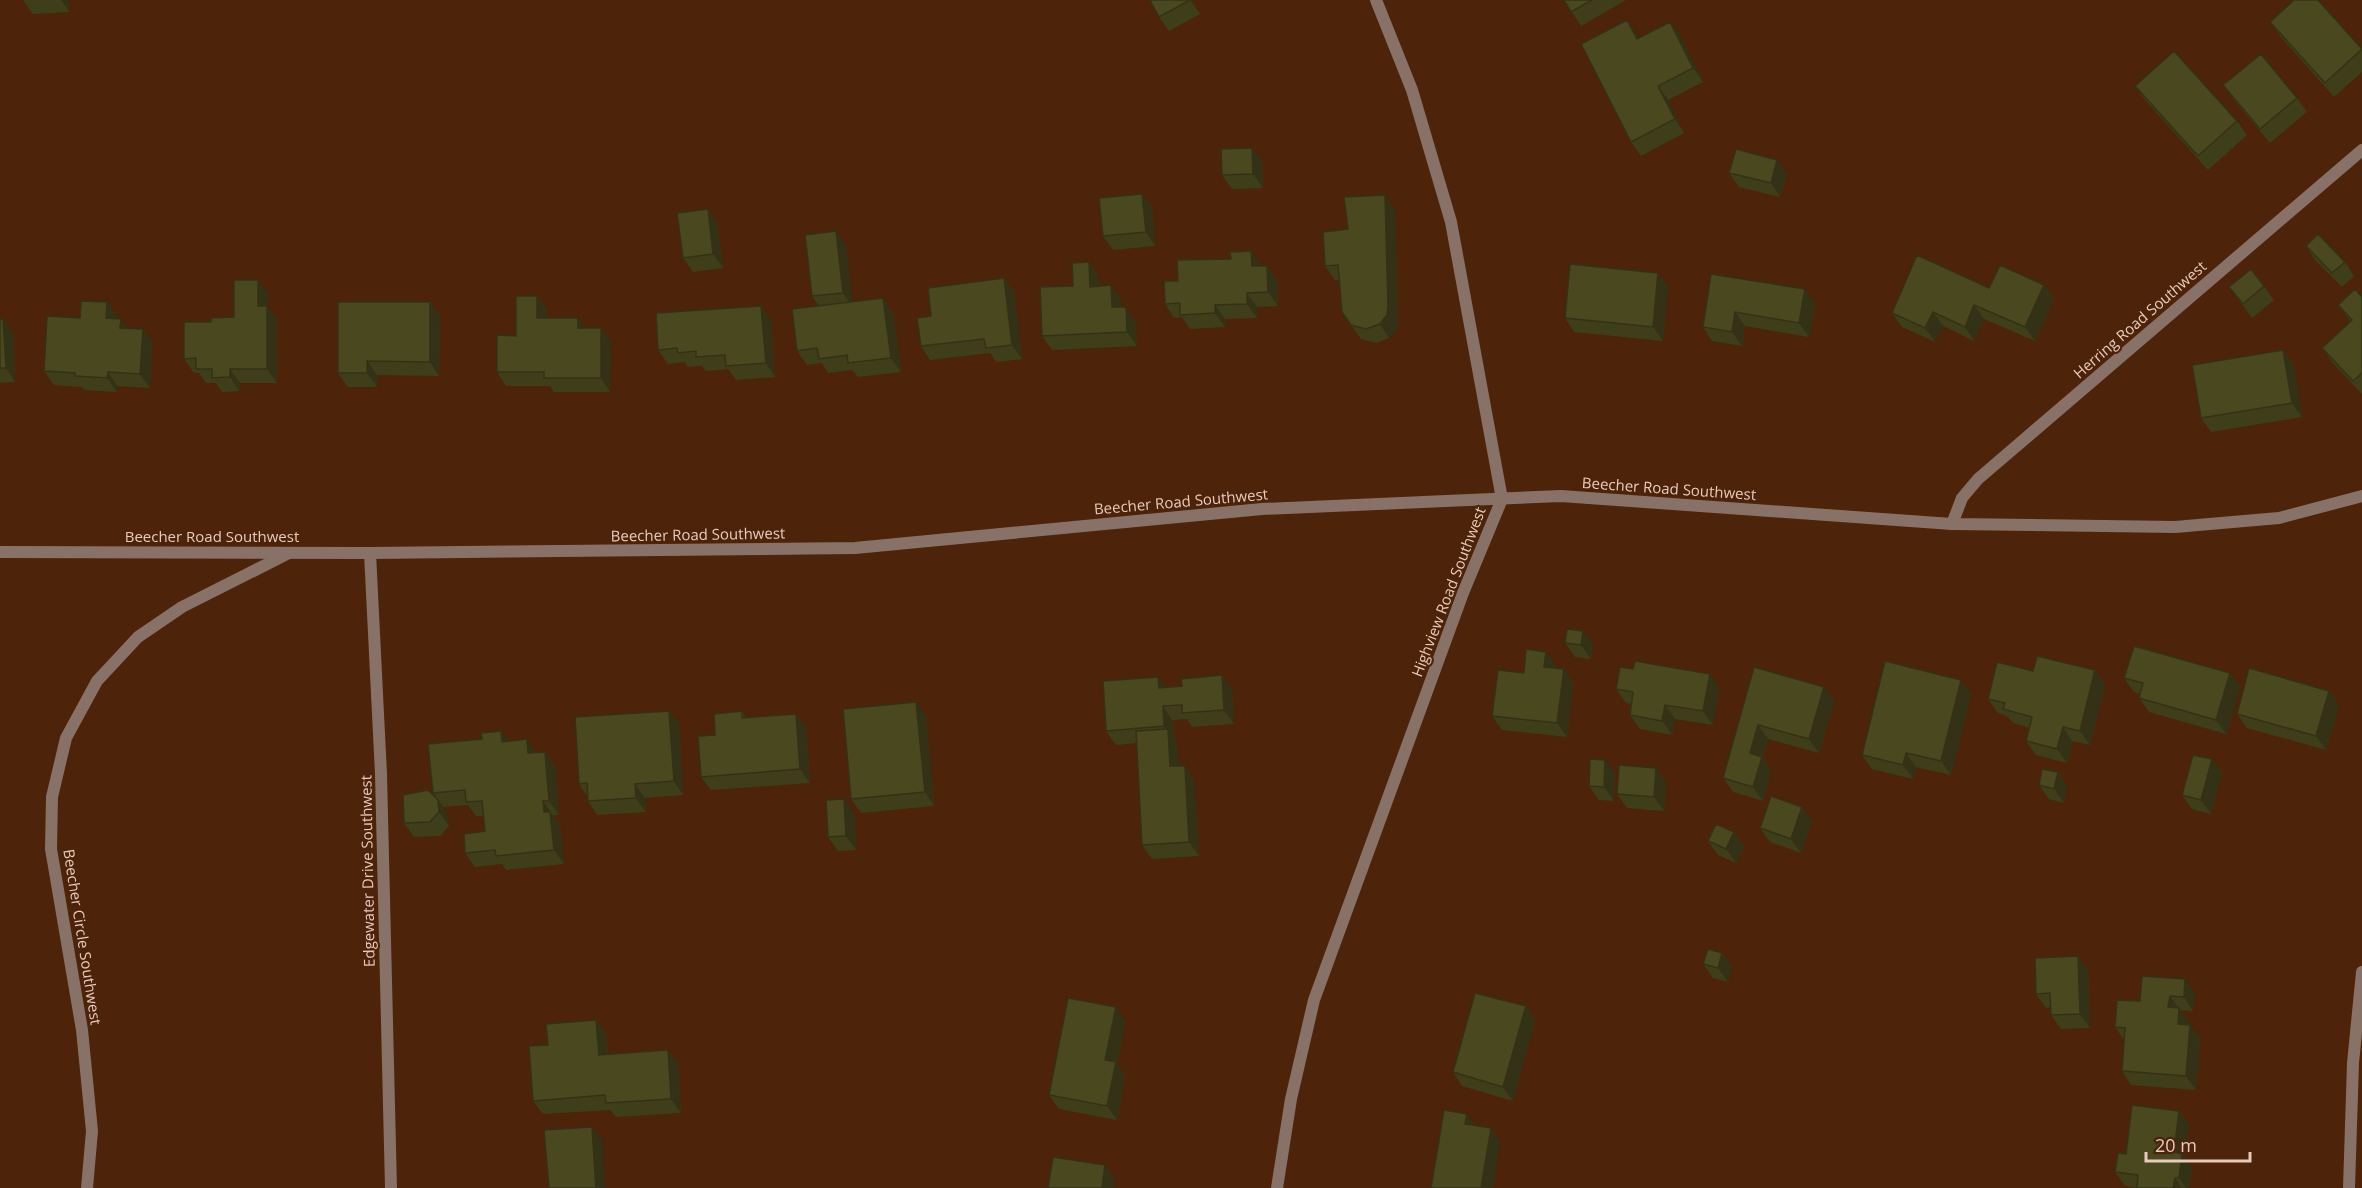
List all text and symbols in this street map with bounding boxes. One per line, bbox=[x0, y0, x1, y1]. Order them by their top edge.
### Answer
street label: Herring Road Southwest bbox=[2069, 256, 2210, 383]
street label: Beecher Road Southwest bbox=[1581, 472, 1757, 504]
street label: Beecher Road Southwest bbox=[1093, 483, 1269, 519]
street label: Highview Road Southwest bbox=[1406, 504, 1490, 680]
street label: Beecher Road Southwest bbox=[611, 522, 785, 546]
street label: Beecher Road Southwest bbox=[125, 526, 299, 546]
street label: Edgewater Drive Southwest bbox=[355, 775, 379, 967]
street label: Beecher Circle Southwest bbox=[59, 848, 107, 1026]
scale bar bbox=[2146, 1125, 2250, 1163]
text: 20 m bbox=[2155, 1133, 2197, 1157]

